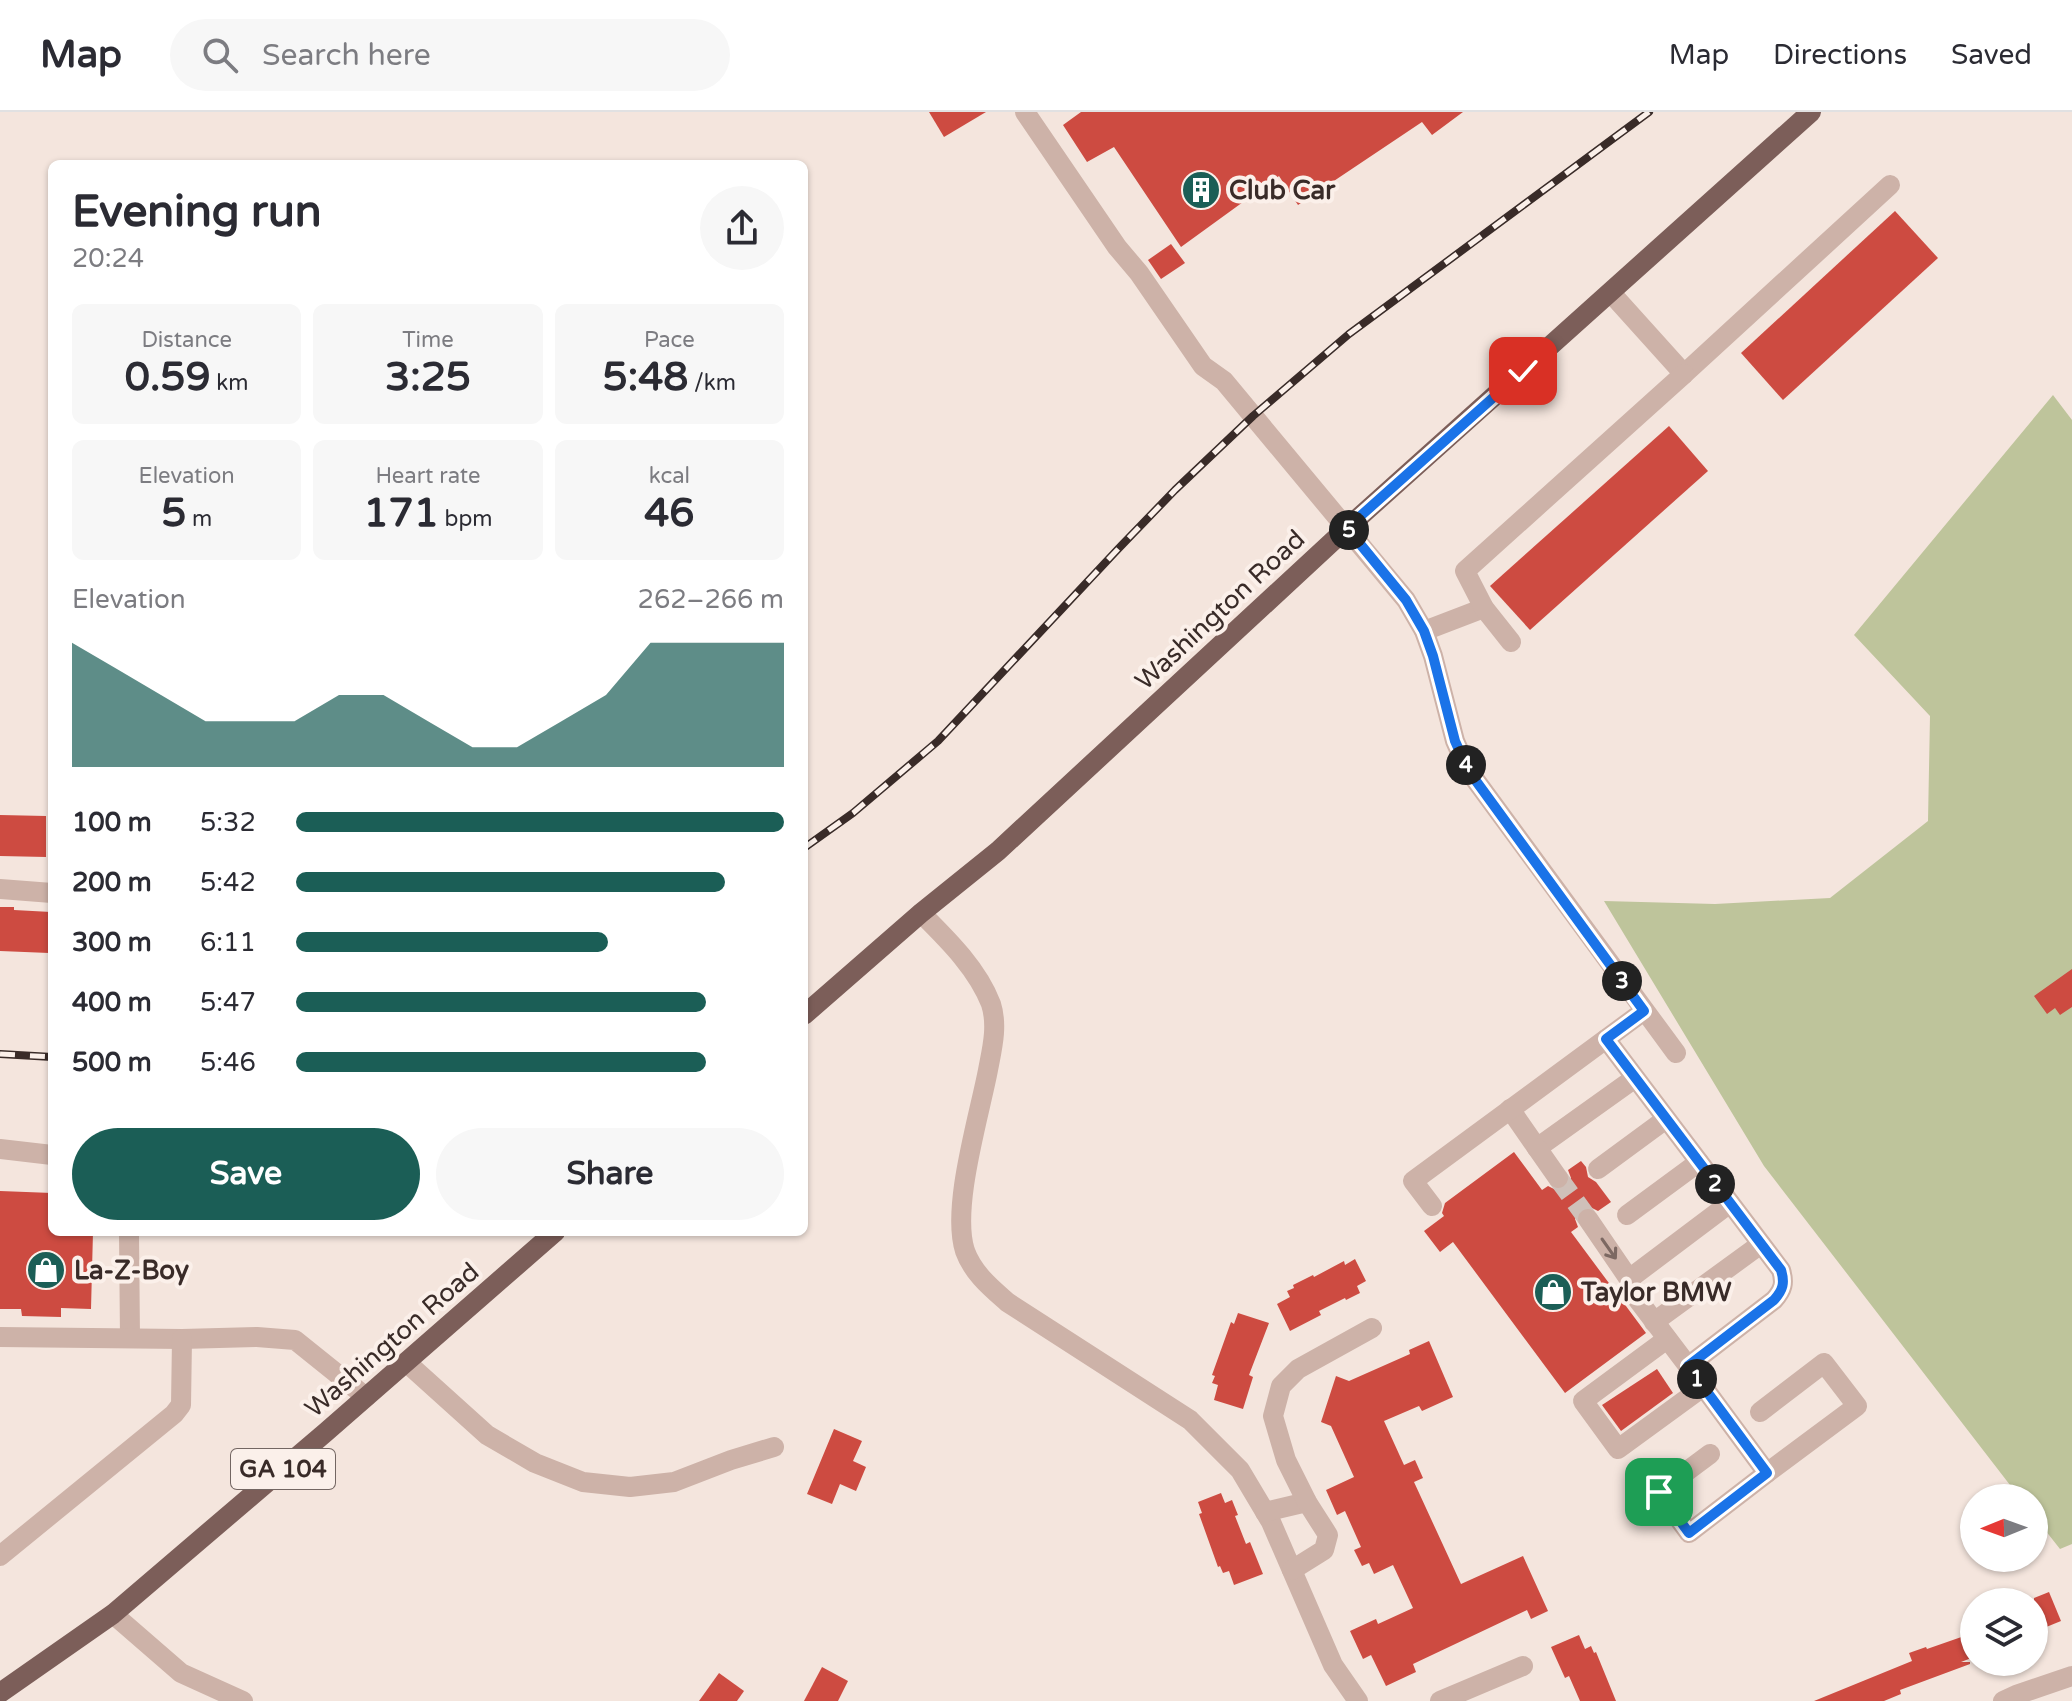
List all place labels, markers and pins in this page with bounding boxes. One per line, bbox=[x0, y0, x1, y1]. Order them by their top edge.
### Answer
building icon: Club Car bbox=[1180, 169, 1222, 211]
place label: Club Car bbox=[1229, 175, 1336, 206]
pin bbox=[1489, 337, 1557, 405]
pin: 5 bbox=[1329, 510, 1369, 550]
pin: 4 bbox=[1446, 745, 1486, 785]
pin: 3 bbox=[1602, 961, 1642, 1001]
pin: 2 bbox=[1695, 1164, 1735, 1204]
shop icon: La-Z-Boy bbox=[25, 1249, 67, 1291]
place label: La-Z-Boy bbox=[74, 1255, 189, 1286]
shop icon: Taylor BMW bbox=[1532, 1271, 1574, 1313]
place label: Taylor BMW bbox=[1580, 1277, 1732, 1308]
pin: 1 bbox=[1677, 1359, 1717, 1399]
pin bbox=[1625, 1458, 1693, 1526]

